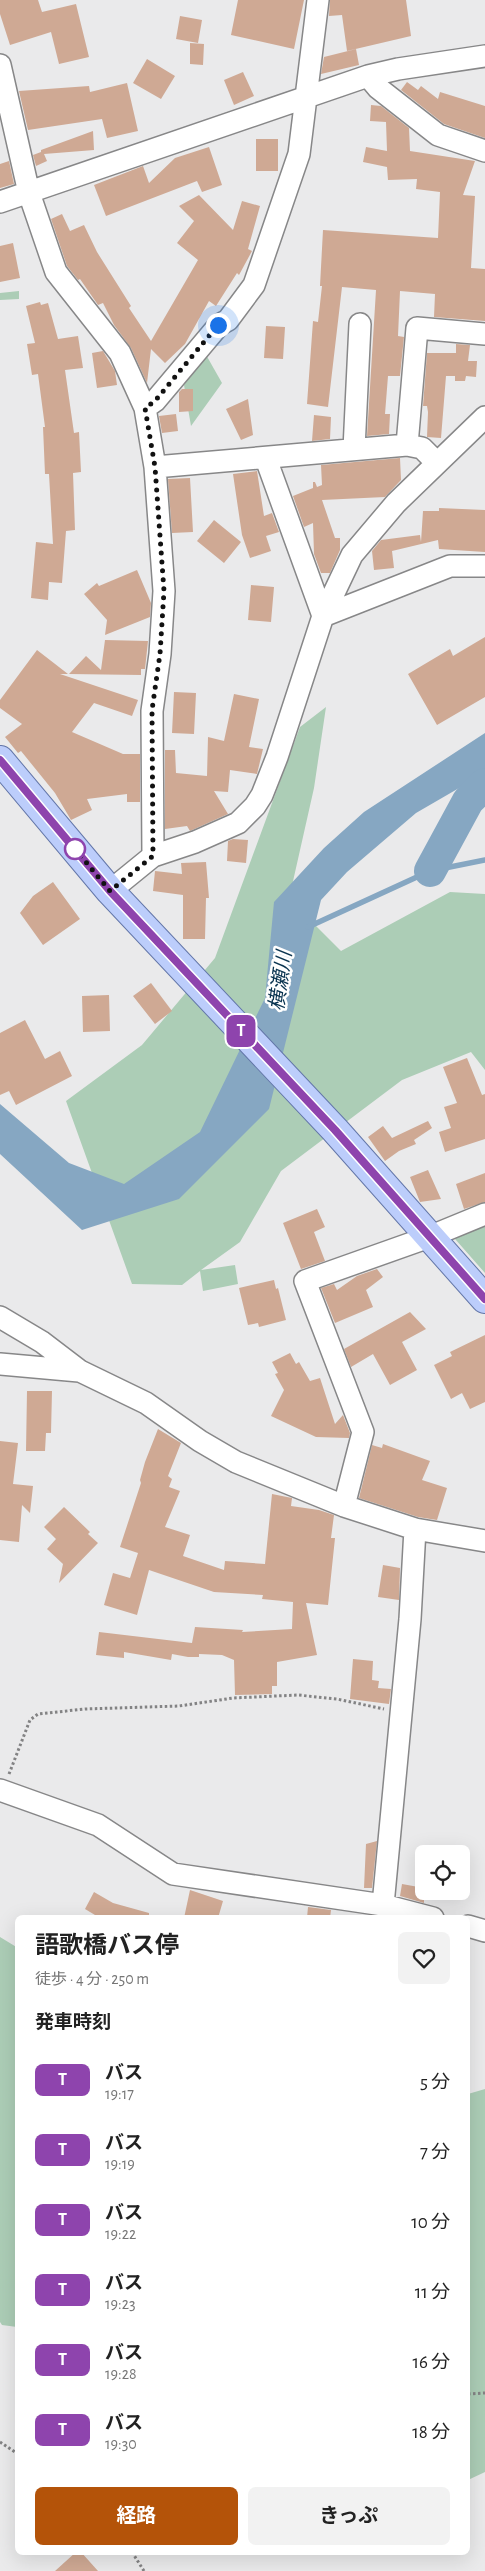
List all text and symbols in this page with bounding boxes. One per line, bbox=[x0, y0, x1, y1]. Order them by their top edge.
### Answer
your location bbox=[206, 313, 231, 338]
unlabelled marker bbox=[64, 838, 86, 860]
water label: 横瀬川 bbox=[266, 948, 295, 1012]
line badge: T bbox=[225, 1015, 257, 1047]
text: T bbox=[236, 1022, 246, 1040]
map controls bbox=[415, 1845, 470, 1900]
button: locate bbox=[415, 1845, 470, 1900]
button: heart bbox=[398, 1932, 450, 1984]
text: 語歌橋バス停 bbox=[35, 1934, 179, 1958]
text: 徒歩 · 4 分 · 250 m bbox=[35, 1971, 149, 1987]
text: 発車時刻 bbox=[35, 2013, 111, 2032]
text: バス bbox=[105, 2064, 143, 2083]
text: T bbox=[58, 2071, 67, 2089]
text: 5 分 bbox=[420, 2073, 450, 2092]
text: 19:17 bbox=[105, 2086, 134, 2102]
text: バス bbox=[105, 2134, 143, 2153]
text: T bbox=[58, 2141, 67, 2159]
text: 7 分 bbox=[420, 2143, 450, 2162]
text: 19:19 bbox=[105, 2156, 135, 2172]
text: バス bbox=[105, 2204, 143, 2223]
text: T bbox=[58, 2211, 67, 2229]
text: 10 分 bbox=[411, 2213, 450, 2232]
text: 19:22 bbox=[105, 2226, 136, 2242]
text: バス bbox=[105, 2274, 143, 2293]
text: T bbox=[58, 2281, 67, 2299]
text: 11 分 bbox=[415, 2283, 450, 2302]
text: 19:23 bbox=[105, 2296, 136, 2312]
text: バス bbox=[105, 2344, 143, 2363]
text: T bbox=[58, 2351, 67, 2369]
text: 16 分 bbox=[412, 2353, 450, 2372]
text: 19:28 bbox=[105, 2366, 137, 2382]
text: バス bbox=[105, 2414, 143, 2433]
text: T bbox=[58, 2421, 67, 2439]
text: 18 分 bbox=[412, 2423, 450, 2442]
text: 19:30 bbox=[105, 2436, 137, 2452]
button: 経路 bbox=[35, 2487, 238, 2545]
button: きっぷ bbox=[248, 2487, 450, 2545]

